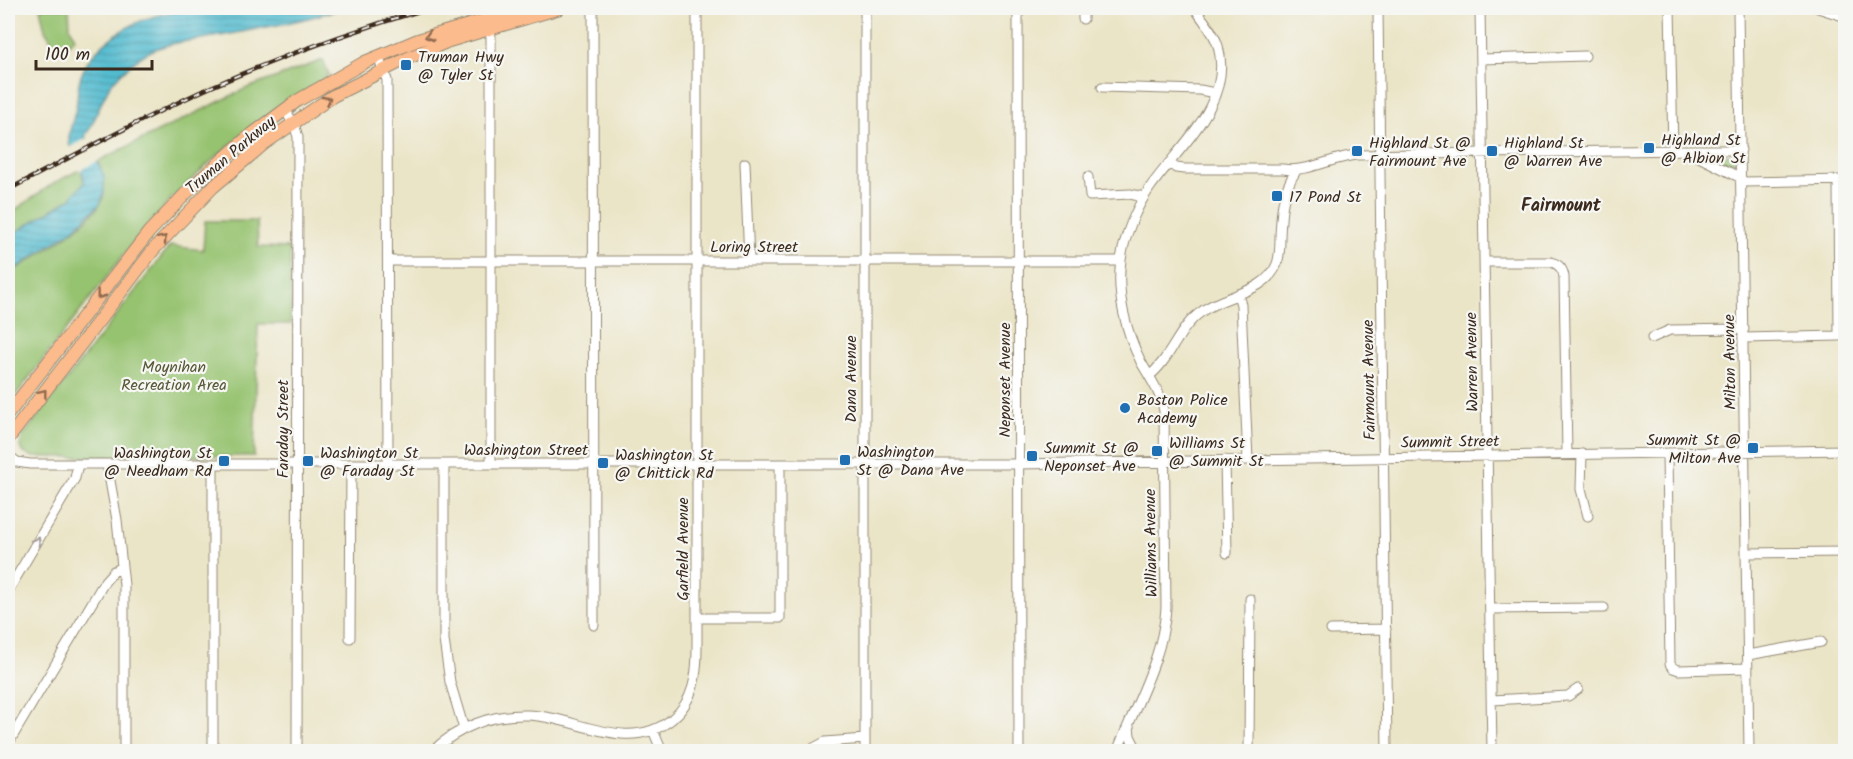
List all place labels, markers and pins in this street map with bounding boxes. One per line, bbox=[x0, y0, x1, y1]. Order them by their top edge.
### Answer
place label: Truman Hwy @ Tyler St bbox=[418, 45, 504, 88]
marker: Truman Hwy @ Tyler St bbox=[399, 58, 413, 72]
place label: Highland St @ Albion St bbox=[1661, 128, 1746, 171]
place label: Highland St @ Fairmount Ave bbox=[1369, 131, 1471, 174]
place label: Highland St @ Warren Ave bbox=[1504, 131, 1602, 174]
marker: Highland St @ Albion St bbox=[1642, 141, 1656, 155]
marker: Highland St @ Fairmount Ave bbox=[1350, 144, 1364, 158]
marker: Highland St @ Warren Ave bbox=[1485, 144, 1499, 158]
place label: 17 Pond St bbox=[1289, 185, 1362, 210]
marker: 17 Pond St bbox=[1270, 189, 1284, 203]
place label: Boston Police Academy bbox=[1137, 388, 1228, 431]
marker: Boston Police Academy bbox=[1118, 401, 1132, 415]
place label: Summit St @ Milton Ave bbox=[1646, 428, 1741, 471]
place label: Williams St @ Summit St bbox=[1169, 431, 1264, 474]
place label: Summit St @ Neponset Ave bbox=[1044, 436, 1139, 479]
place label: Washington St @ Dana Ave bbox=[857, 440, 964, 483]
place label: Washington St @ Needham Rd bbox=[104, 441, 213, 484]
place label: Washington St @ Faraday St bbox=[320, 441, 419, 484]
marker: Summit St @ Milton Ave bbox=[1746, 441, 1760, 455]
place label: Washington St @ Chittick Rd bbox=[615, 443, 714, 486]
marker: Williams St @ Summit St bbox=[1150, 444, 1164, 458]
marker: Summit St @ Neponset Ave bbox=[1025, 449, 1039, 463]
marker: Washington St @ Dana Ave bbox=[838, 453, 852, 467]
marker: Washington St @ Needham Rd bbox=[217, 454, 231, 468]
marker: Washington St @ Faraday St bbox=[301, 454, 315, 468]
marker: Washington St @ Chittick Rd bbox=[596, 456, 610, 470]

